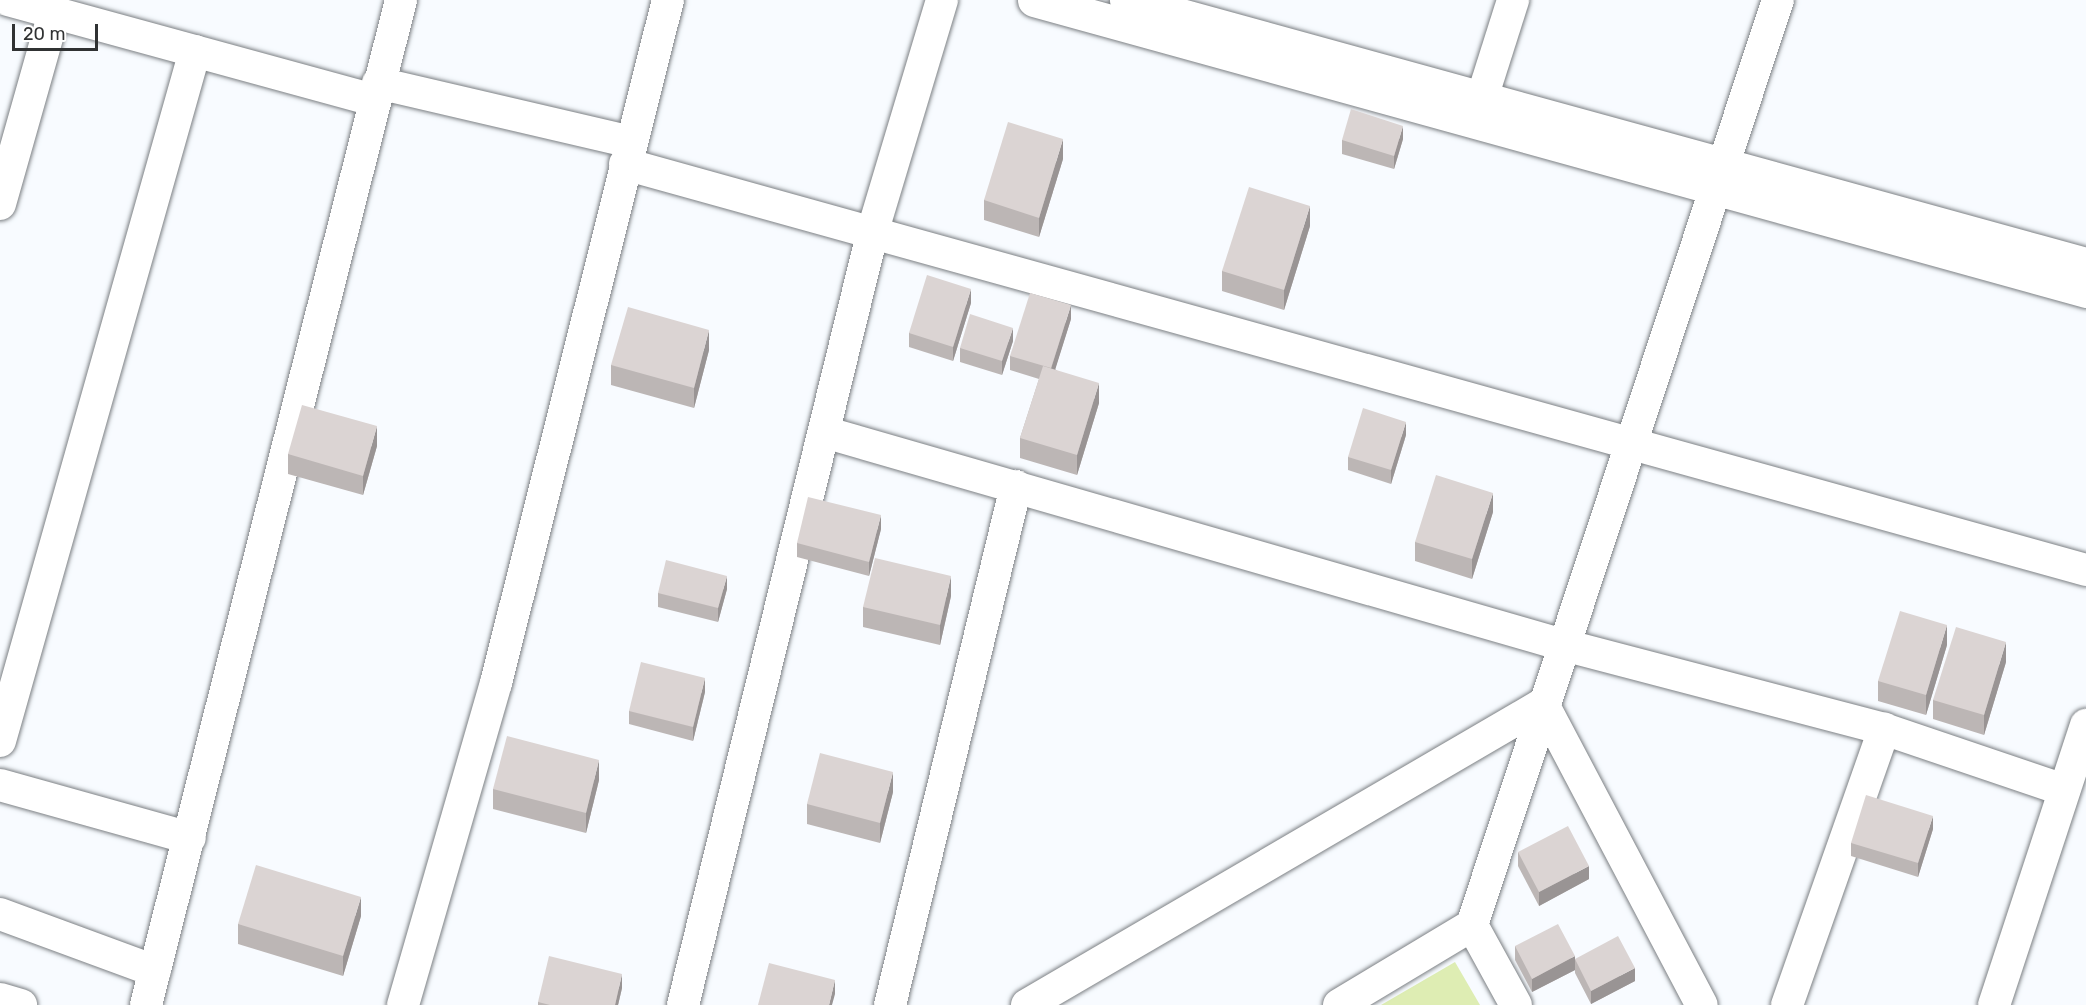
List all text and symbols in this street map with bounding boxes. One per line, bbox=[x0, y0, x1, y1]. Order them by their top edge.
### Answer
scale bar bbox=[15, 12, 100, 50]
text: 20 m bbox=[23, 23, 65, 45]

